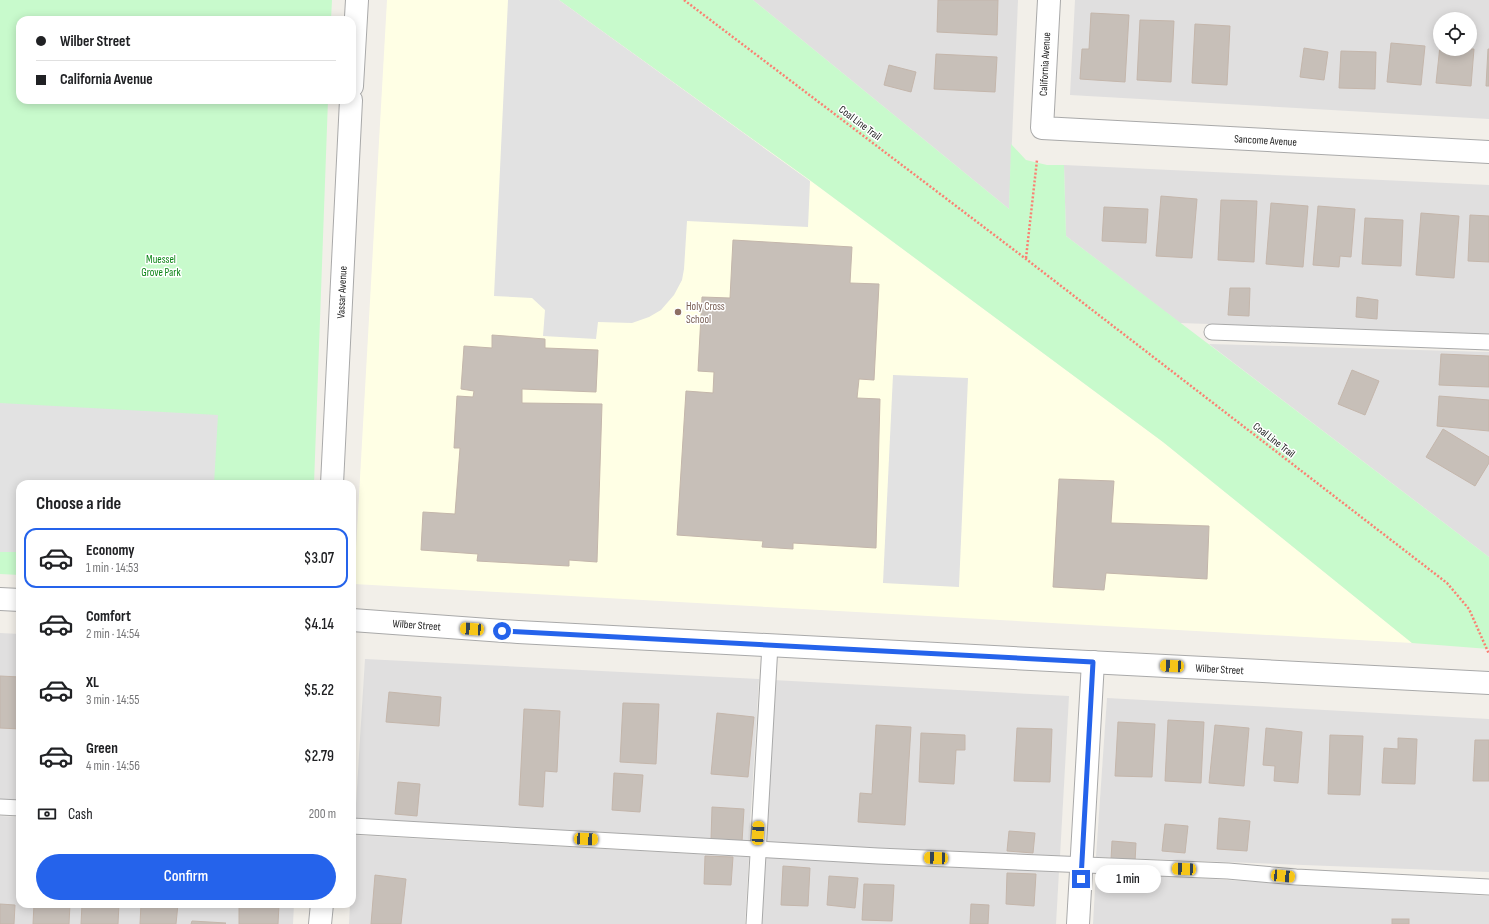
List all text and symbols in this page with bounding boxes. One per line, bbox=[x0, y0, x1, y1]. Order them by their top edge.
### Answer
map controls bbox=[1433, 12, 1477, 56]
button: locate bbox=[1433, 12, 1477, 56]
text: Wilber Street bbox=[60, 32, 130, 51]
street label: California Avenue bbox=[1037, 32, 1053, 96]
text: California Avenue bbox=[60, 70, 153, 89]
street label: Coal Line Trail bbox=[836, 103, 884, 143]
street label: Sancome Avenue bbox=[1234, 132, 1297, 148]
park label: Muessel Grove Park bbox=[141, 253, 181, 279]
street label: Vassar Avenue bbox=[334, 266, 349, 319]
place label: Holy Cross School bbox=[686, 300, 725, 326]
marker: Holy Cross School bbox=[673, 307, 683, 317]
street label: Coal Line Trail bbox=[1250, 420, 1298, 460]
text: Choose a ride bbox=[36, 493, 121, 514]
icon: car bbox=[38, 540, 74, 576]
text: Economy bbox=[86, 541, 135, 560]
text: $3.07 bbox=[304, 549, 334, 568]
text: 1 min · 14:53 bbox=[86, 560, 139, 576]
icon: car bbox=[38, 606, 74, 642]
text: Comfort bbox=[86, 607, 131, 626]
text: $4.14 bbox=[304, 615, 334, 634]
street label: Wilber Street bbox=[392, 616, 442, 633]
car bbox=[460, 622, 484, 636]
route start bbox=[493, 622, 511, 640]
text: 2 min · 14:54 bbox=[86, 626, 140, 642]
car bbox=[1160, 659, 1184, 673]
street label: Wilber Street bbox=[1195, 661, 1245, 677]
icon: car bbox=[38, 672, 74, 708]
text: XL bbox=[86, 673, 99, 692]
text: $5.22 bbox=[304, 681, 334, 700]
text: 3 min · 14:55 bbox=[86, 692, 139, 708]
icon: car bbox=[38, 738, 74, 774]
text: Green bbox=[86, 739, 118, 758]
text: $2.79 bbox=[304, 747, 334, 766]
text: 4 min · 14:56 bbox=[86, 758, 140, 774]
icon: cash bbox=[36, 803, 58, 825]
text: Cash bbox=[68, 805, 93, 824]
text: 200 m bbox=[309, 806, 336, 822]
car bbox=[751, 821, 765, 845]
car bbox=[574, 832, 598, 846]
car bbox=[924, 852, 948, 864]
button: Confirm bbox=[36, 854, 336, 900]
car bbox=[1172, 863, 1196, 875]
callout: 1 min bbox=[1095, 865, 1161, 893]
car bbox=[1271, 869, 1295, 883]
route end bbox=[1072, 870, 1090, 888]
text: 1 min bbox=[1116, 871, 1140, 887]

